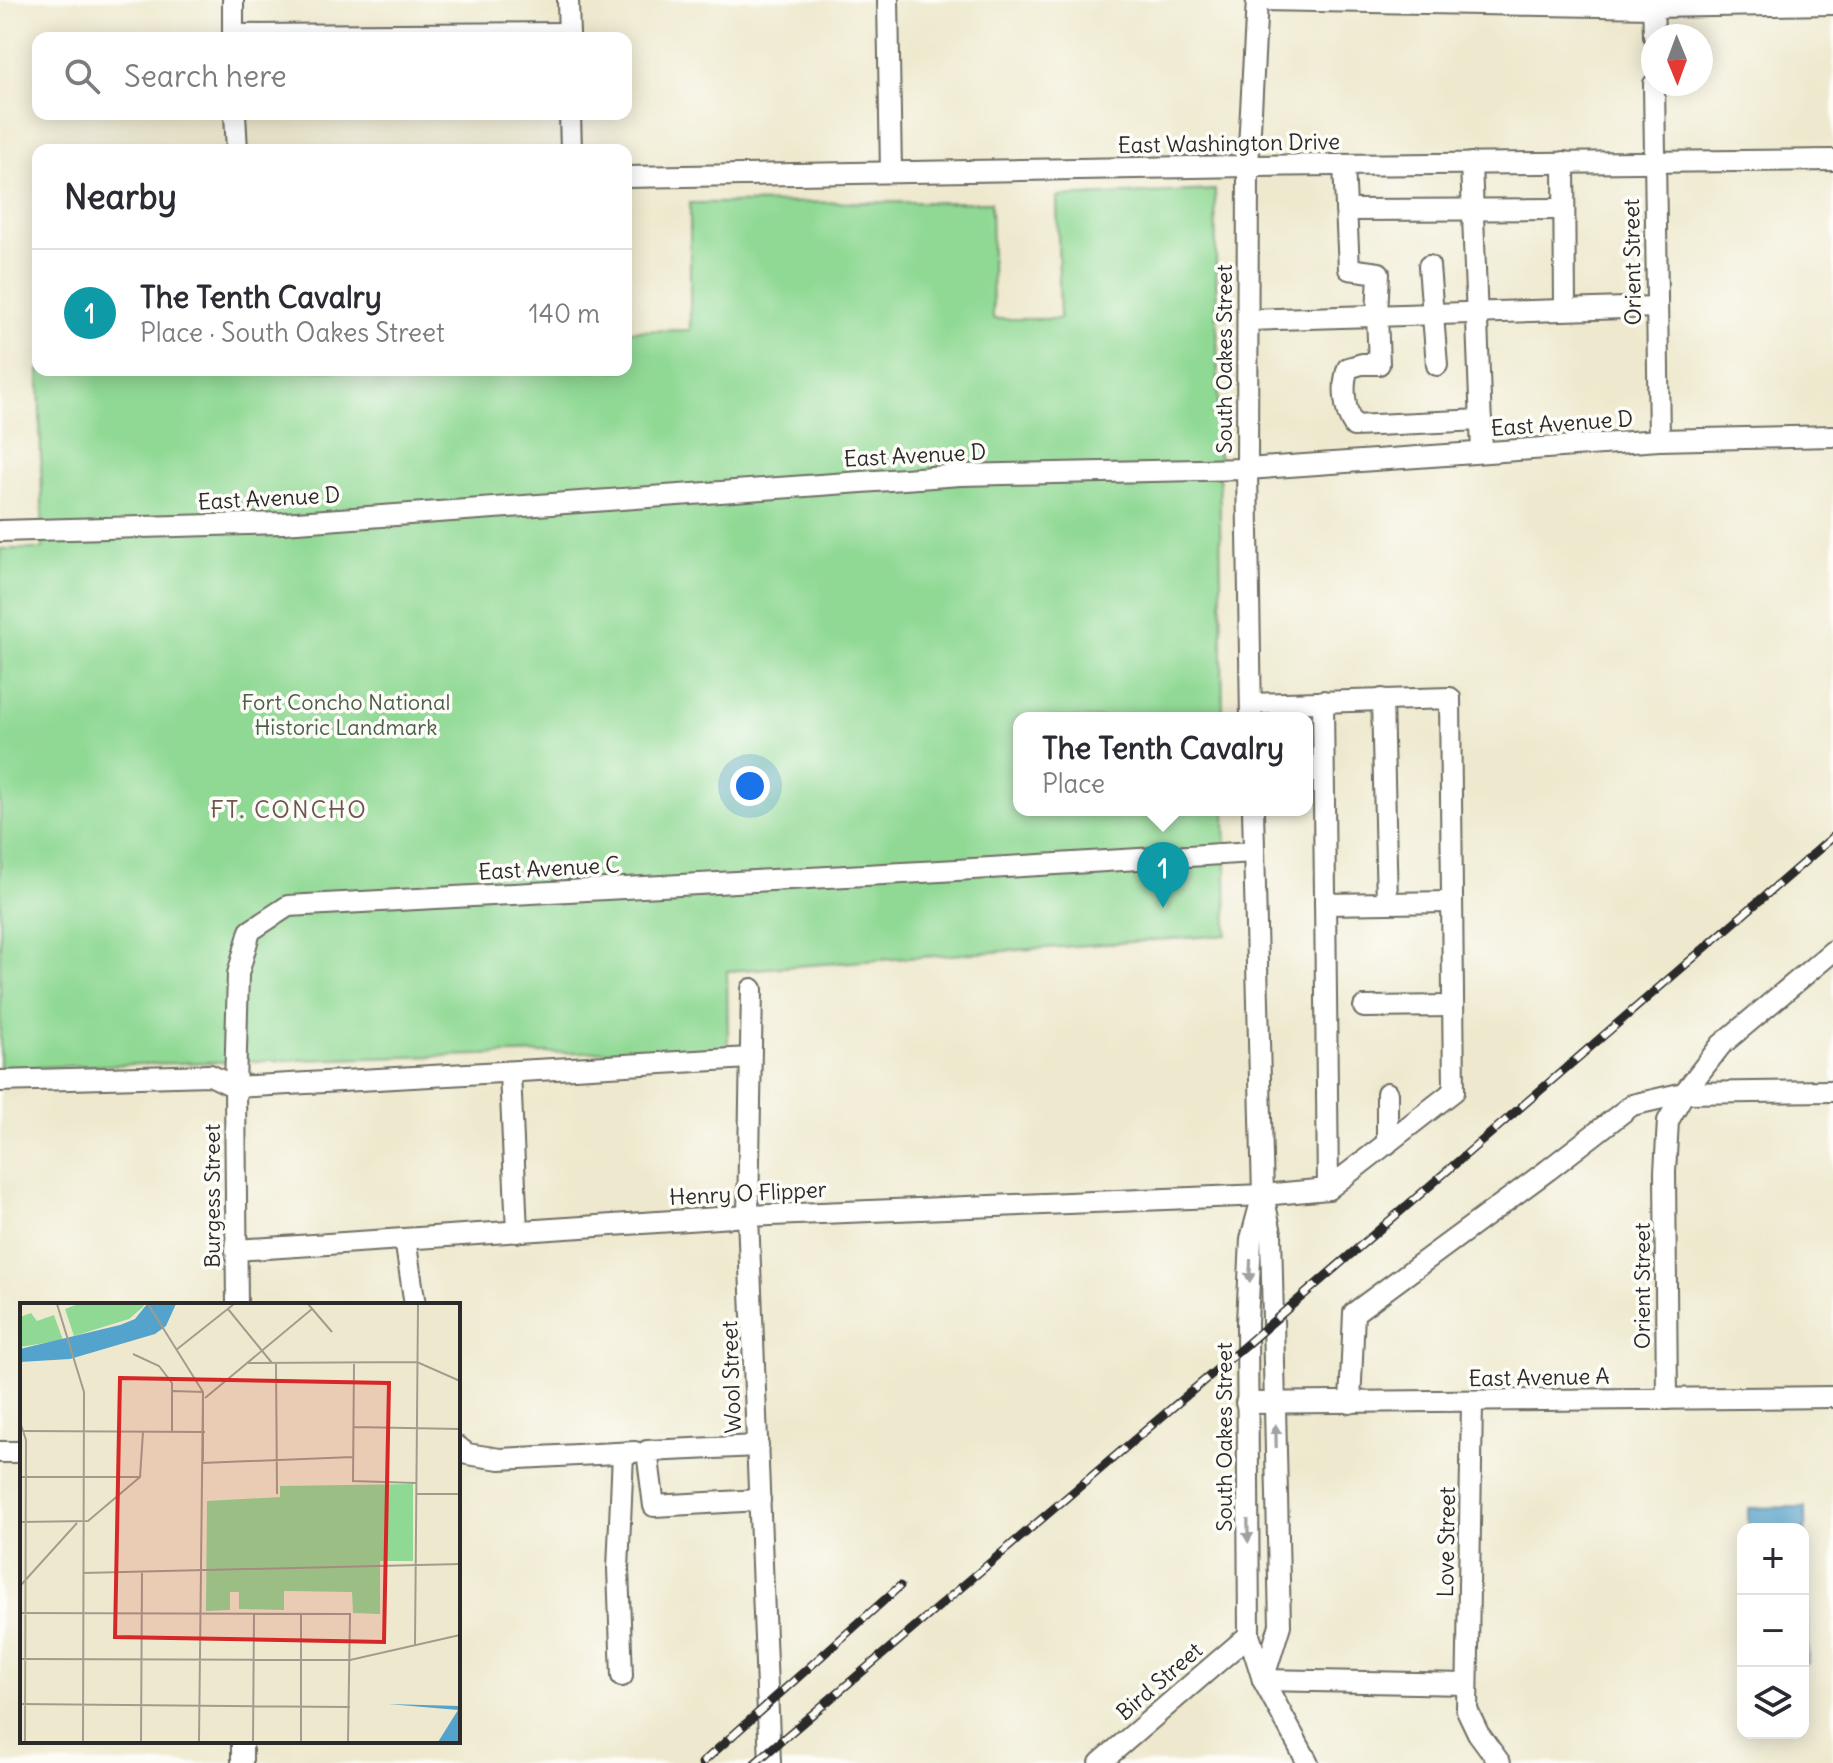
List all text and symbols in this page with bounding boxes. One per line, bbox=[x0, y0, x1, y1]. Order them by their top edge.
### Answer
north arrow bbox=[1641, 24, 1713, 96]
search box bbox=[32, 32, 632, 120]
icon: search bbox=[60, 54, 104, 98]
text: Search here bbox=[124, 57, 287, 95]
street label: East Washington Drive bbox=[1118, 127, 1340, 159]
text: Nearby bbox=[64, 175, 177, 218]
street label: Orient Street bbox=[1617, 198, 1647, 326]
street label: South Oakes Street bbox=[1210, 264, 1238, 454]
text: The Tenth Cavalry bbox=[140, 278, 382, 316]
text: 1 bbox=[85, 297, 95, 330]
text: 140 m bbox=[529, 297, 600, 330]
text: Place · South Oakes Street bbox=[140, 316, 445, 349]
street label: East Avenue D bbox=[1490, 404, 1634, 442]
street label: East Avenue D bbox=[843, 437, 987, 473]
street label: East Avenue D bbox=[197, 480, 341, 516]
park label: Fort Concho National Historic Landmark bbox=[242, 688, 450, 741]
popup bbox=[1013, 712, 1313, 816]
text: The Tenth Cavalry bbox=[1042, 729, 1284, 767]
your location bbox=[730, 766, 770, 806]
text: Place bbox=[1042, 767, 1105, 800]
district label: FT. CONCHO bbox=[210, 794, 368, 824]
pin: 1 bbox=[1137, 842, 1189, 908]
street label: East Avenue C bbox=[478, 850, 620, 886]
street label: Burgess Street bbox=[198, 1124, 226, 1268]
street label: Henry O Flipper bbox=[669, 1175, 827, 1211]
street label: Orient Street bbox=[1628, 1223, 1656, 1349]
one-way arrow bbox=[1243, 1259, 1256, 1284]
inset map bbox=[20, 1303, 460, 1743]
street label: Wool Street bbox=[715, 1320, 747, 1434]
street label: South Oakes Street bbox=[1210, 1342, 1238, 1532]
street label: East Avenue A bbox=[1468, 1362, 1610, 1392]
one-way arrow bbox=[1270, 1423, 1282, 1448]
street label: Love Street bbox=[1431, 1486, 1461, 1598]
one-way arrow bbox=[1242, 1519, 1254, 1544]
map controls bbox=[1737, 1523, 1809, 1739]
button: + bbox=[1737, 1523, 1809, 1595]
button: − bbox=[1737, 1595, 1809, 1667]
street label: Bird Street bbox=[1110, 1636, 1208, 1726]
button: layers bbox=[1737, 1667, 1809, 1739]

